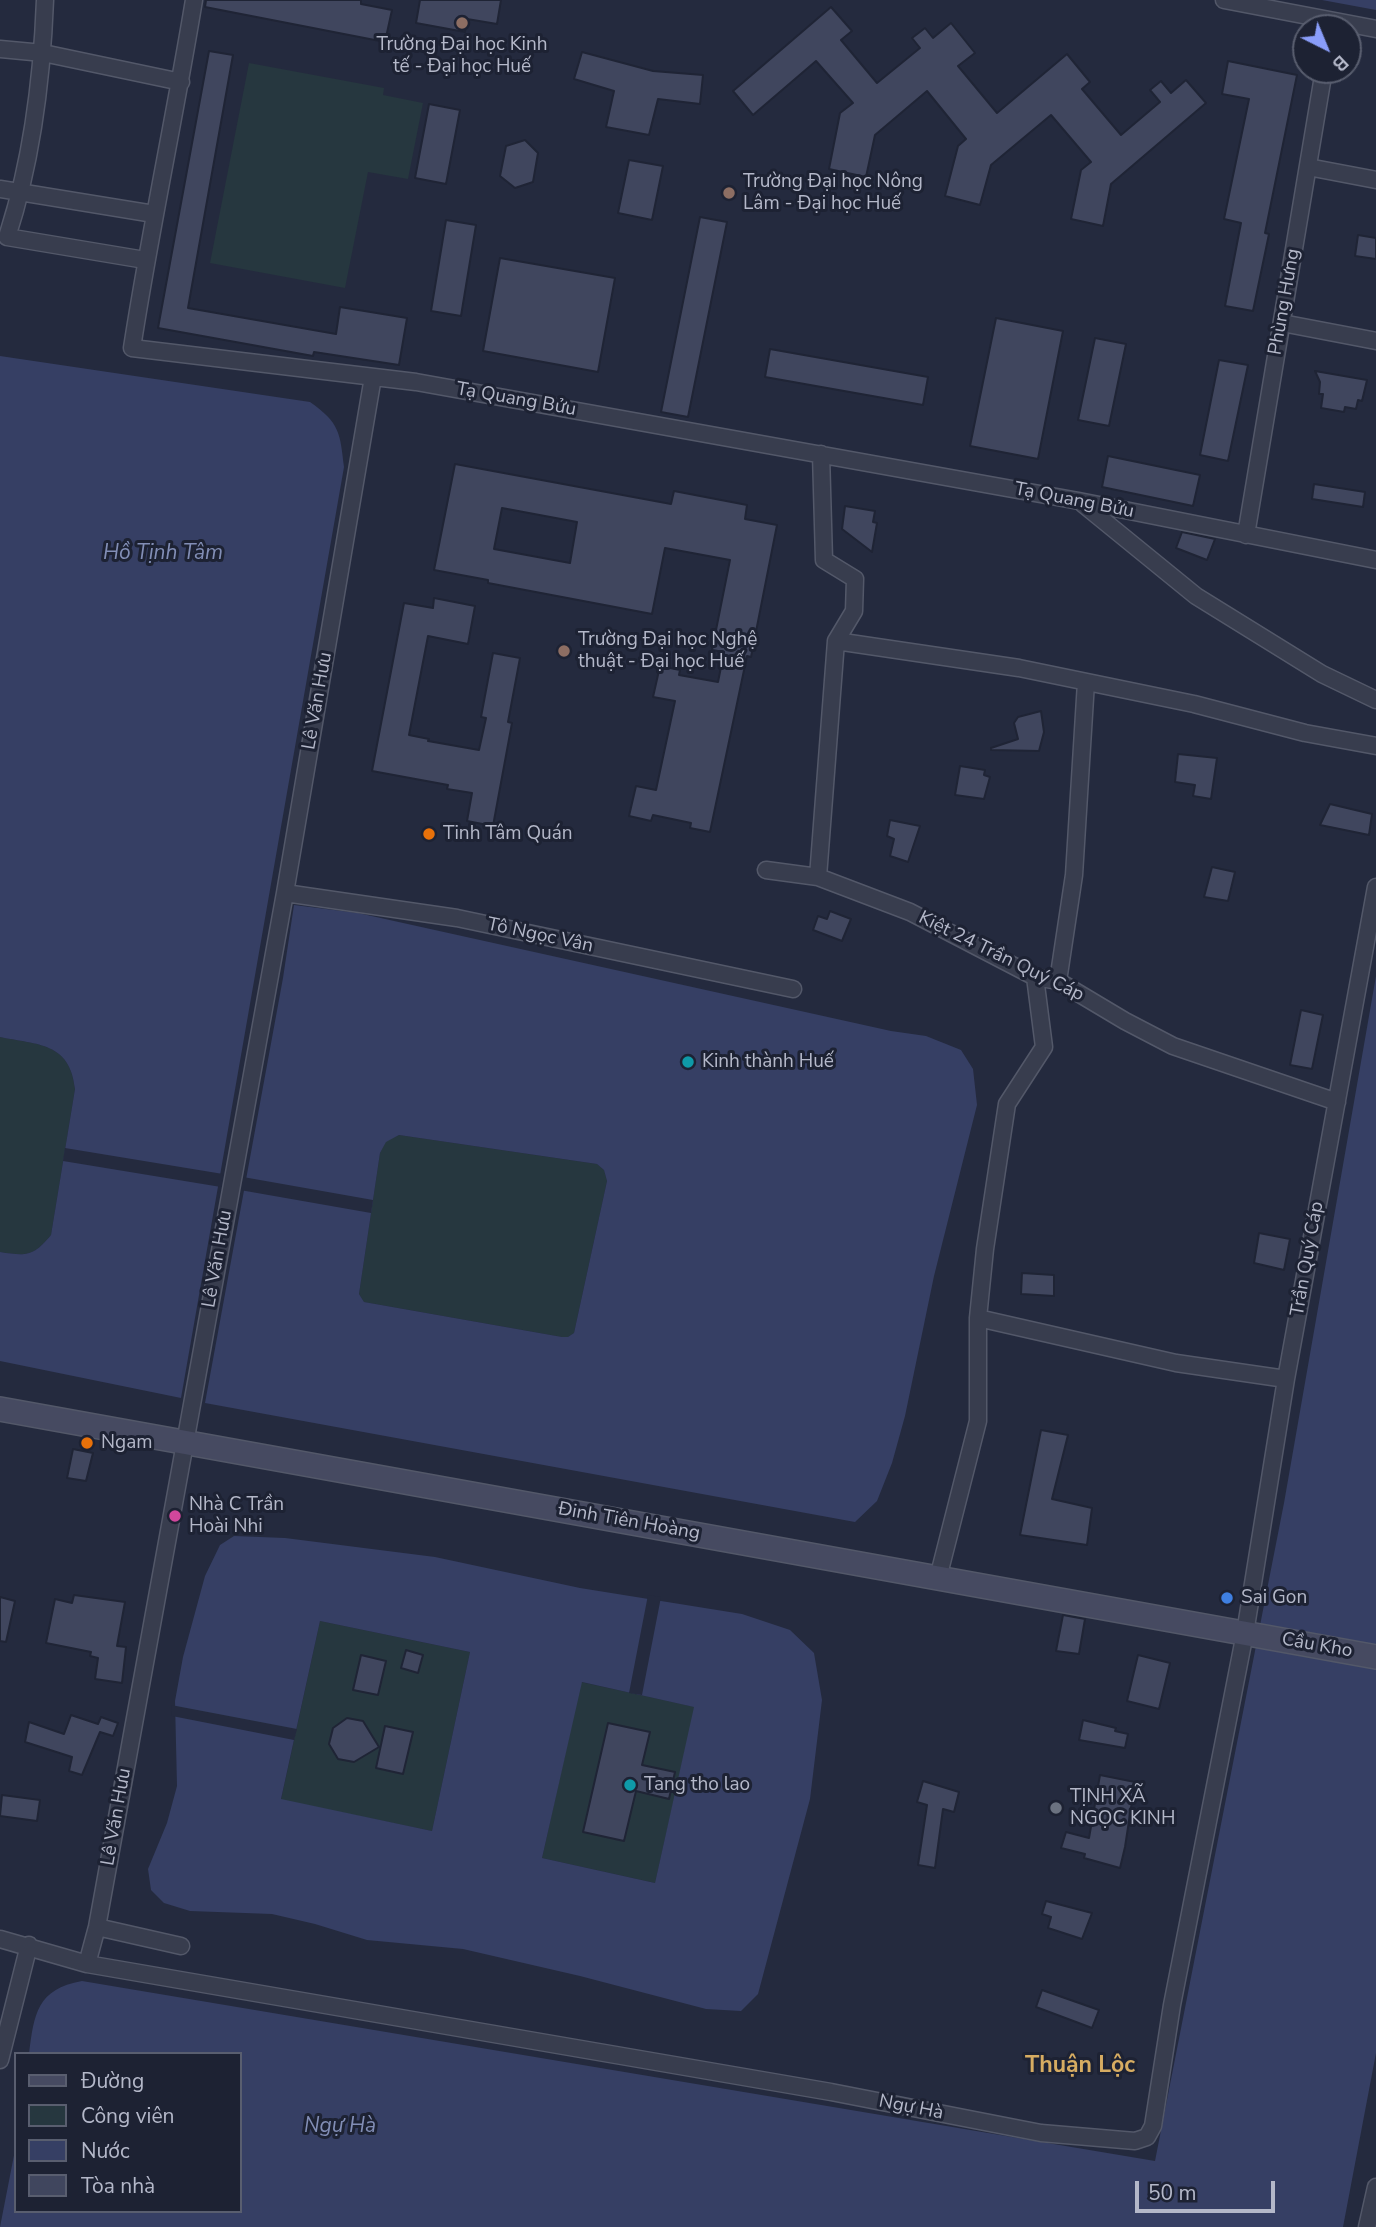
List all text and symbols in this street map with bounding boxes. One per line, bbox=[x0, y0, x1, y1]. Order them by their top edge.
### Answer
north arrow bbox=[1292, 14, 1362, 84]
marker: Trường Đại học Kinh tế - Đại học Huế bbox=[454, 15, 470, 31]
place label: Trường Đại học Kinh tế - Đại học Huế bbox=[376, 34, 548, 78]
text: B bbox=[1326, 49, 1354, 77]
place label: Trường Đại học Nông Lâm - Đại học Huế bbox=[743, 171, 923, 215]
marker: Trường Đại học Nông Lâm - Đại học Huế bbox=[721, 185, 737, 201]
street label: Phùng Hưng bbox=[1264, 247, 1306, 357]
street label: Tạ Quang Bửu bbox=[454, 378, 578, 422]
street label: Tạ Quang Bửu bbox=[1012, 478, 1136, 524]
water label: Hồ Tịnh Tâm bbox=[103, 541, 223, 567]
place label: Trường Đại học Nghệ thuật - Đại học Huế bbox=[578, 629, 757, 673]
marker: Trường Đại học Nghệ thuật - Đại học Huế bbox=[556, 643, 572, 659]
street label: Lê Văn Hưu bbox=[298, 650, 338, 752]
place label: Tinh Tâm Quán bbox=[443, 823, 573, 845]
marker: Tinh Tâm Quán bbox=[421, 826, 437, 842]
street label: Kiệt 24 Trần Quý Cáp bbox=[914, 907, 1088, 1007]
street label: Tô Ngọc Vân bbox=[485, 914, 595, 958]
place label: Kinh thành Huế bbox=[702, 1051, 834, 1073]
marker: Kinh thành Huế bbox=[680, 1054, 696, 1070]
street label: Trần Quý Cáp bbox=[1287, 1200, 1329, 1318]
street label: Lê Văn Hưu bbox=[198, 1208, 238, 1310]
place label: Ngam bbox=[101, 1432, 153, 1454]
marker: Ngam bbox=[79, 1435, 95, 1451]
place label: Nhà C Trần Hoài Nhi bbox=[189, 1494, 284, 1538]
street label: Đinh Tiên Hoàng bbox=[556, 1498, 702, 1546]
marker: Nhà C Trần Hoài Nhi bbox=[167, 1508, 183, 1524]
place label: Sai Gon bbox=[1241, 1587, 1307, 1609]
marker: Sai Gon bbox=[1219, 1590, 1235, 1606]
street label: Cầu Kho bbox=[1280, 1629, 1354, 1663]
street label: Lê Văn Hưu bbox=[97, 1766, 137, 1868]
place label: Tang tho lao bbox=[644, 1774, 750, 1796]
marker: Tang tho lao bbox=[622, 1777, 638, 1793]
place label: TỊNH XÃ NGỌC KINH bbox=[1070, 1786, 1175, 1830]
marker: TỊNH XÃ NGỌC KINH bbox=[1048, 1800, 1064, 1816]
legend bbox=[14, 2052, 242, 2213]
district label: Thuận Lộc bbox=[1025, 2052, 1135, 2080]
text: Đường bbox=[81, 2067, 144, 2095]
street label: Ngự Hà bbox=[877, 2091, 945, 2125]
text: Công viên bbox=[81, 2102, 175, 2130]
water label: Ngự Hà bbox=[304, 2114, 376, 2140]
text: Nước bbox=[81, 2137, 130, 2165]
scale bar bbox=[1138, 2168, 1278, 2212]
text: Tòa nhà bbox=[81, 2172, 155, 2200]
text: 50 m bbox=[1148, 2179, 1197, 2207]

